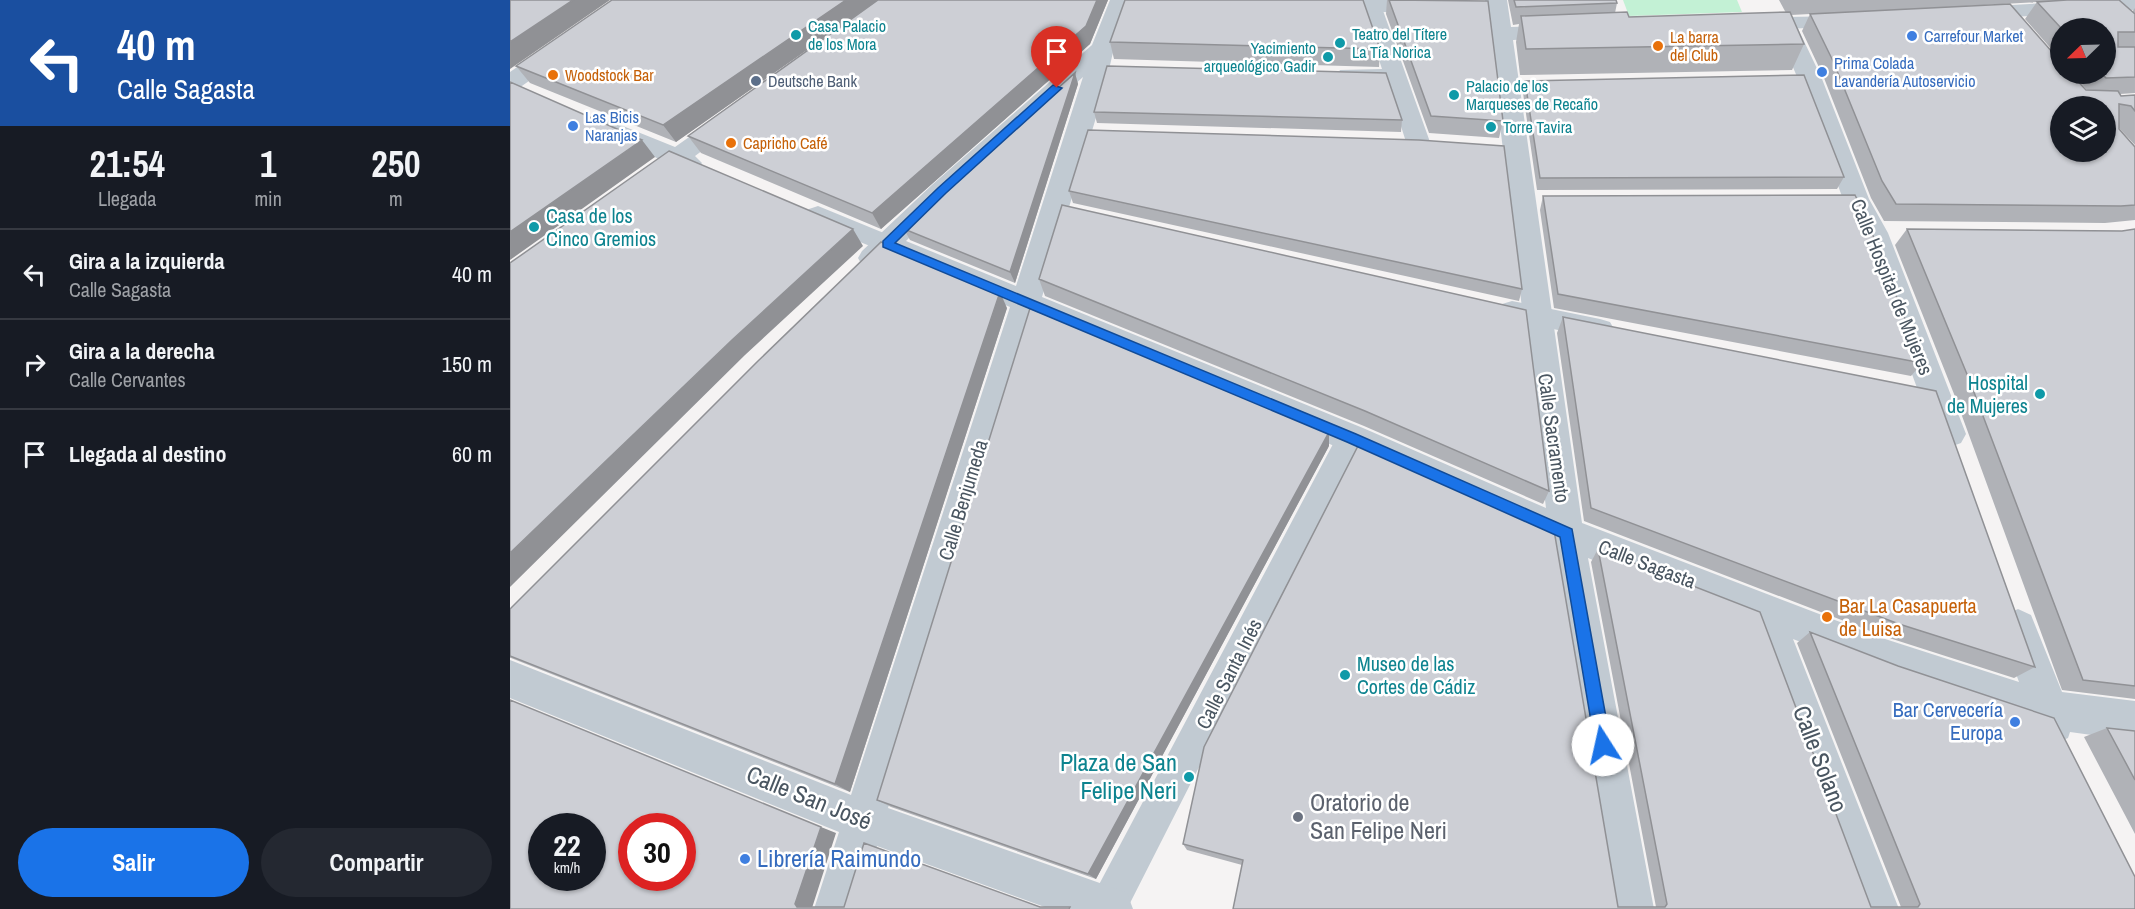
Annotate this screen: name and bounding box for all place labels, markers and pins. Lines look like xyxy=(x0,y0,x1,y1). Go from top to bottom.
place label: Casa Palacio de los Mora xyxy=(808,15,886,55)
place label: Teatro del Títere La Tía Norica xyxy=(1352,23,1447,63)
place label: Carrefour Market xyxy=(1924,25,2024,47)
pin xyxy=(1031,26,1082,88)
place label: La barra del Club xyxy=(1670,26,1720,66)
marker: Casa Palacio de los Mora xyxy=(789,28,803,42)
marker: Carrefour Market xyxy=(1905,29,1919,43)
marker: Teatro del Títere La Tía Norica xyxy=(1333,36,1347,50)
place label: Yacimiento arqueológico Gadir xyxy=(1204,37,1317,77)
marker: La barra del Club xyxy=(1651,39,1665,53)
marker: Yacimiento arqueológico Gadir xyxy=(1321,50,1335,64)
place label: Prima Colada Lavandería Autoservicio xyxy=(1834,52,1976,92)
place label: Woodstock Bar xyxy=(565,64,654,86)
marker: Prima Colada Lavandería Autoservicio xyxy=(1815,65,1829,79)
marker: Woodstock Bar xyxy=(546,68,560,82)
place label: Deutsche Bank xyxy=(768,70,857,92)
marker: Deutsche Bank xyxy=(749,74,763,88)
place label: Palacio de los Marqueses de Recaño xyxy=(1466,75,1598,115)
marker: Palacio de los Marqueses de Recaño xyxy=(1447,88,1461,102)
place label: Las Bicis Naranjas xyxy=(585,106,639,146)
place label: Torre Tavira xyxy=(1503,116,1573,138)
marker: Las Bicis Naranjas xyxy=(566,119,580,133)
marker: Torre Tavira xyxy=(1484,120,1498,134)
place label: Capricho Café xyxy=(743,132,828,154)
marker: Capricho Café xyxy=(724,136,738,150)
place label: Casa de los Cinco Gremios xyxy=(546,202,656,252)
marker: Casa de los Cinco Gremios xyxy=(527,220,541,234)
place label: Hospital de Mujeres xyxy=(1947,369,2028,419)
marker: Hospital de Mujeres xyxy=(2033,387,2047,401)
place label: Bar La Casapuerta de Luisa xyxy=(1839,592,1977,642)
marker: Bar La Casapuerta de Luisa xyxy=(1820,610,1834,624)
place label: Museo de las Cortes de Cádiz xyxy=(1357,650,1476,700)
marker: Museo de las Cortes de Cádiz xyxy=(1338,668,1352,682)
place label: Bar Cervecería Europa xyxy=(1893,696,2003,746)
marker: Bar Cervecería Europa xyxy=(2008,715,2022,729)
place label: Plaza de San Felipe Neri xyxy=(1060,746,1177,806)
marker: Plaza de San Felipe Neri xyxy=(1182,770,1196,784)
place label: Oratorio de San Felipe Neri xyxy=(1310,786,1447,846)
marker: Oratorio de San Felipe Neri xyxy=(1291,810,1305,824)
place label: Librería Raimundo xyxy=(757,842,921,874)
marker: Librería Raimundo xyxy=(738,852,752,866)

